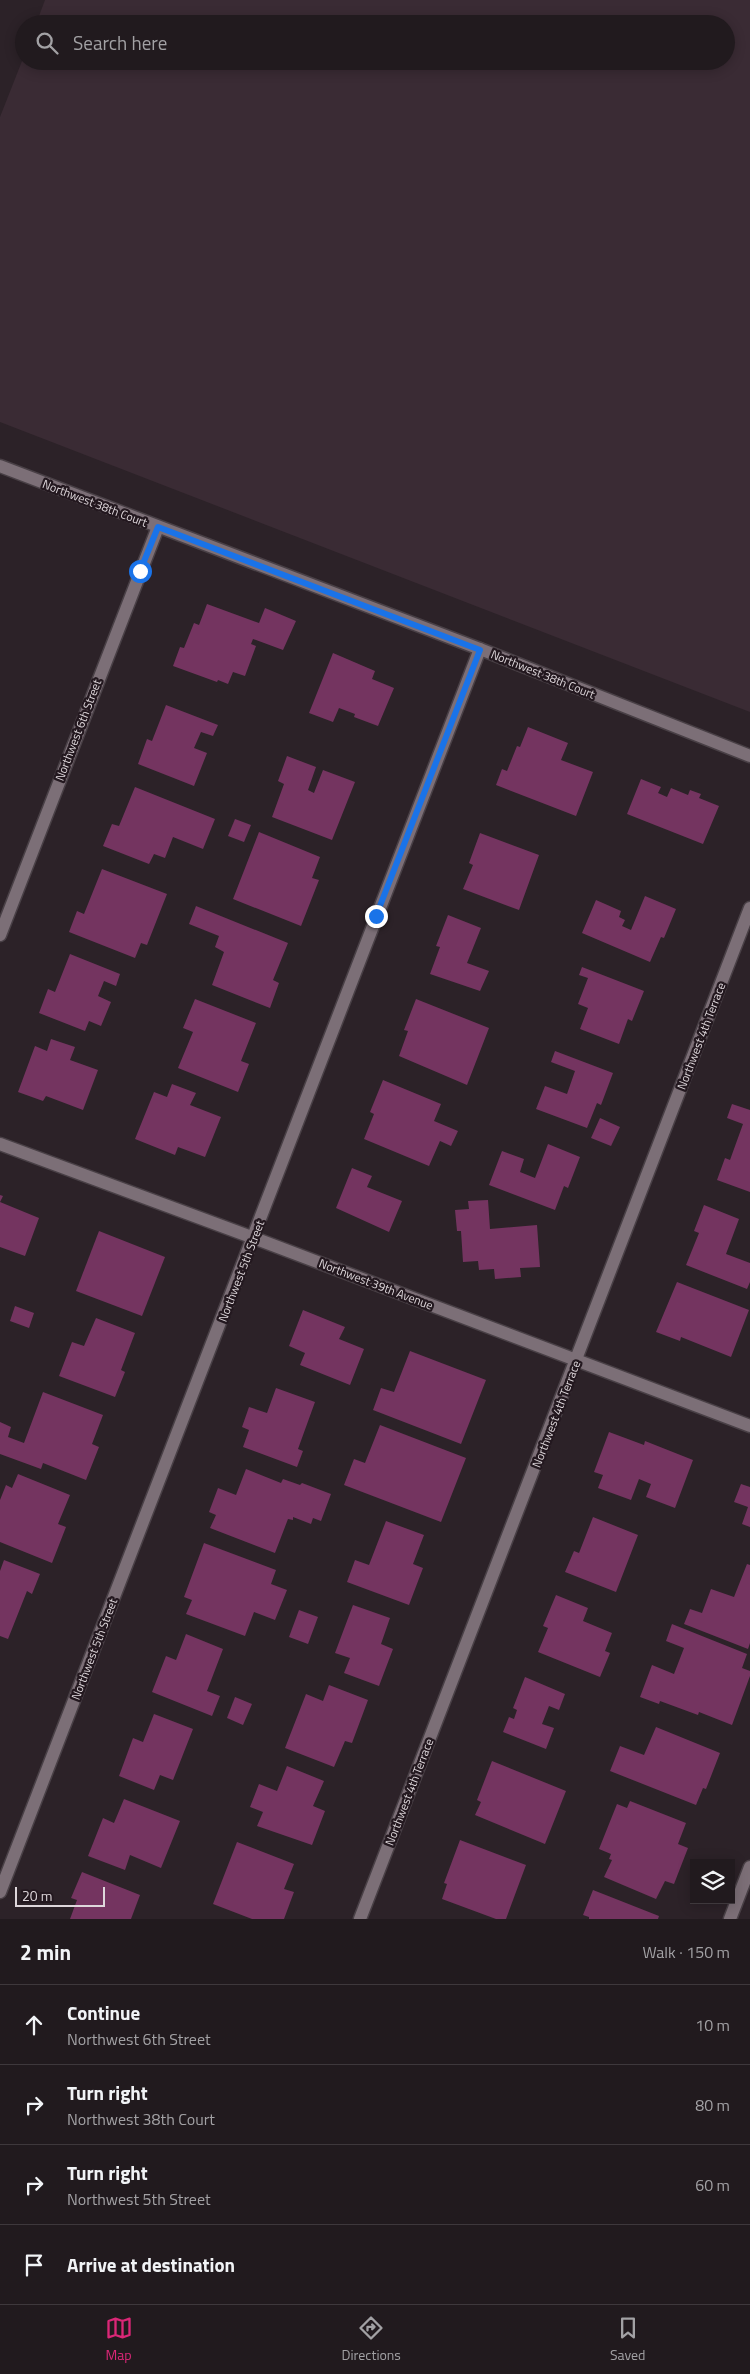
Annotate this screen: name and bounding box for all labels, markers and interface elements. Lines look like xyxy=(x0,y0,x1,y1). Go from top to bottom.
search box xyxy=(15,15,735,70)
text: Search here xyxy=(73,28,167,57)
icon: search xyxy=(33,29,61,57)
street label: Northwest 38th Court xyxy=(40,474,151,532)
route start xyxy=(129,560,152,583)
street label: Northwest 38th Court xyxy=(488,644,599,704)
street label: Northwest 6th Street xyxy=(50,676,106,784)
route end xyxy=(365,905,388,928)
street label: Northwest 4th Terrace xyxy=(672,980,730,1092)
street label: Northwest 5th Street xyxy=(213,1217,269,1325)
street label: Northwest 39th Avenue xyxy=(316,1253,436,1315)
street label: Northwest 4th Terrace xyxy=(527,1358,585,1470)
street label: Northwest 5th Street xyxy=(66,1595,122,1703)
street label: Northwest 4th Terrace xyxy=(380,1736,438,1848)
map controls xyxy=(690,1859,735,1904)
button: layers xyxy=(690,1859,735,1904)
scale bar xyxy=(15,1884,105,1907)
text: 20 m xyxy=(22,1885,52,1906)
text: 2 min xyxy=(20,1936,71,1968)
text: Walk · 150 m xyxy=(642,1940,730,1964)
text: Continue xyxy=(67,1998,140,2027)
icon: ahead xyxy=(20,2011,48,2039)
text: 10 m xyxy=(695,2013,730,2037)
text: Northwest 6th Street xyxy=(67,2027,211,2051)
text: Turn right xyxy=(67,2078,148,2107)
icon: right xyxy=(20,2091,48,2119)
text: 80 m xyxy=(695,2093,730,2117)
text: Northwest 38th Court xyxy=(67,2107,215,2131)
text: Turn right xyxy=(67,2158,148,2187)
icon: right xyxy=(20,2171,48,2199)
text: 60 m xyxy=(695,2173,730,2197)
text: Northwest 5th Street xyxy=(67,2187,211,2211)
text: Arrive at destination xyxy=(67,2250,235,2279)
icon: arrive xyxy=(20,2251,48,2279)
tab: Map xyxy=(105,2314,133,2365)
tab: Directions xyxy=(342,2314,401,2365)
tab: Saved xyxy=(610,2314,646,2365)

